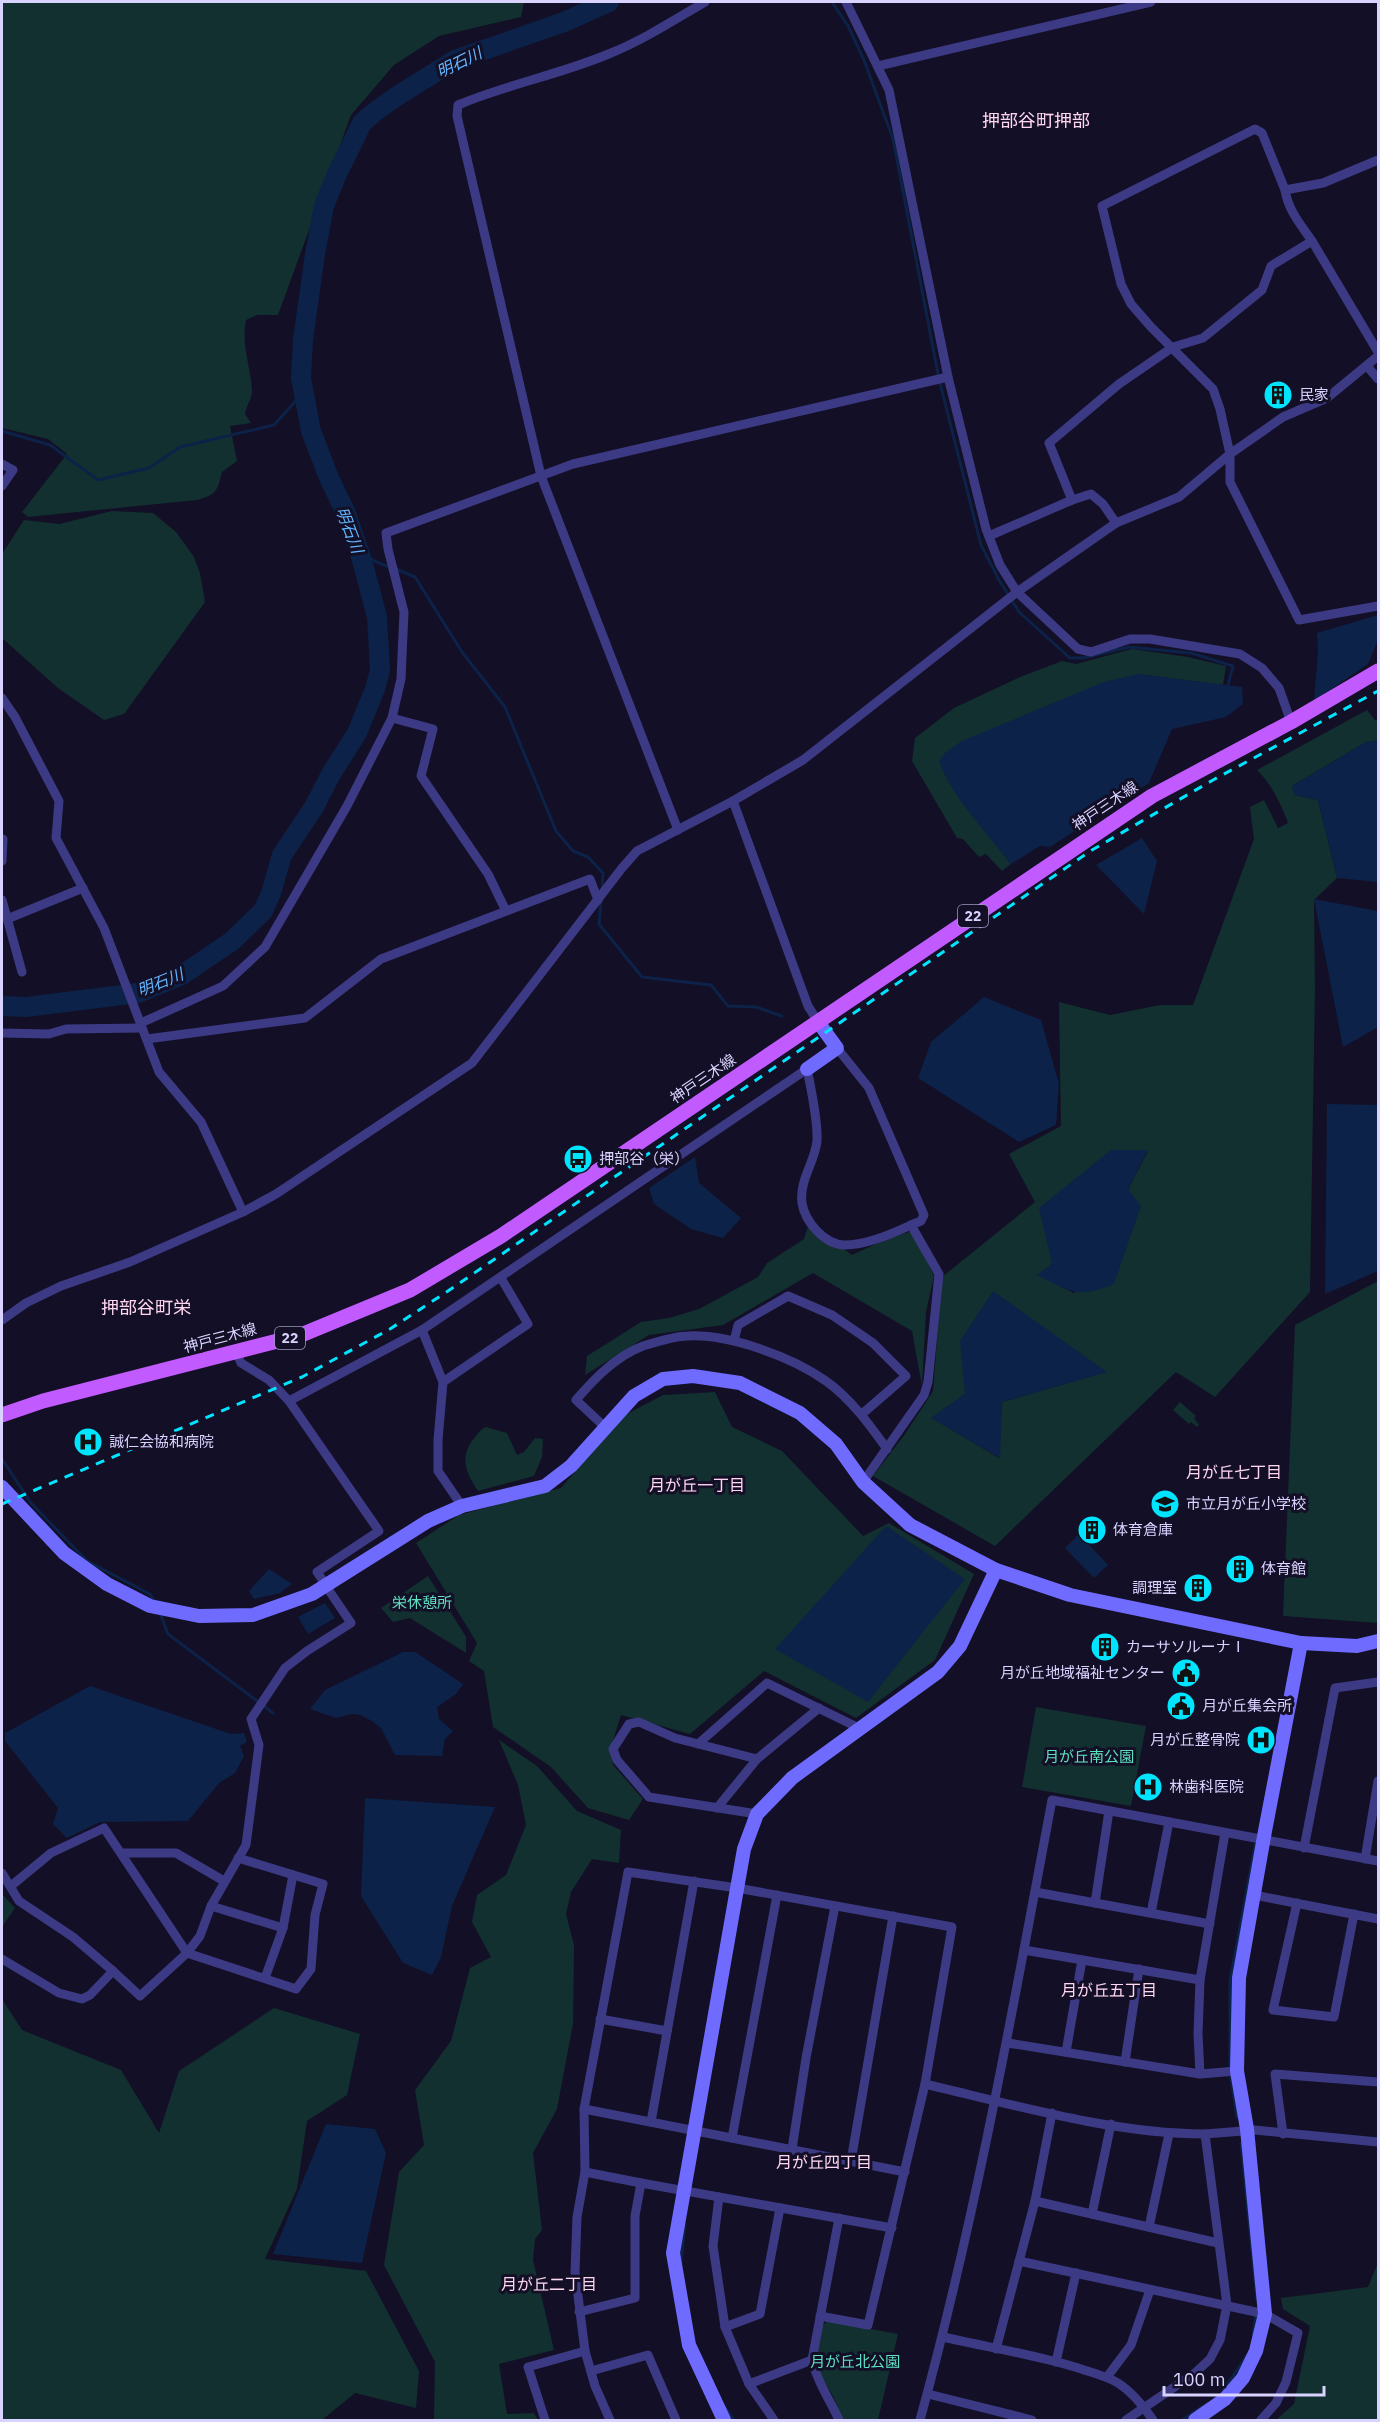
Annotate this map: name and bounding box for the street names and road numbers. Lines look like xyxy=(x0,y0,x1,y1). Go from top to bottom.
street label: 神戸三木線 xyxy=(1068,777,1141,834)
road number: 22 xyxy=(958,905,988,927)
street label: 神戸三木線 xyxy=(666,1050,739,1107)
street label: 神戸三木線 xyxy=(181,1319,259,1356)
road number: 22 xyxy=(275,1327,305,1349)

